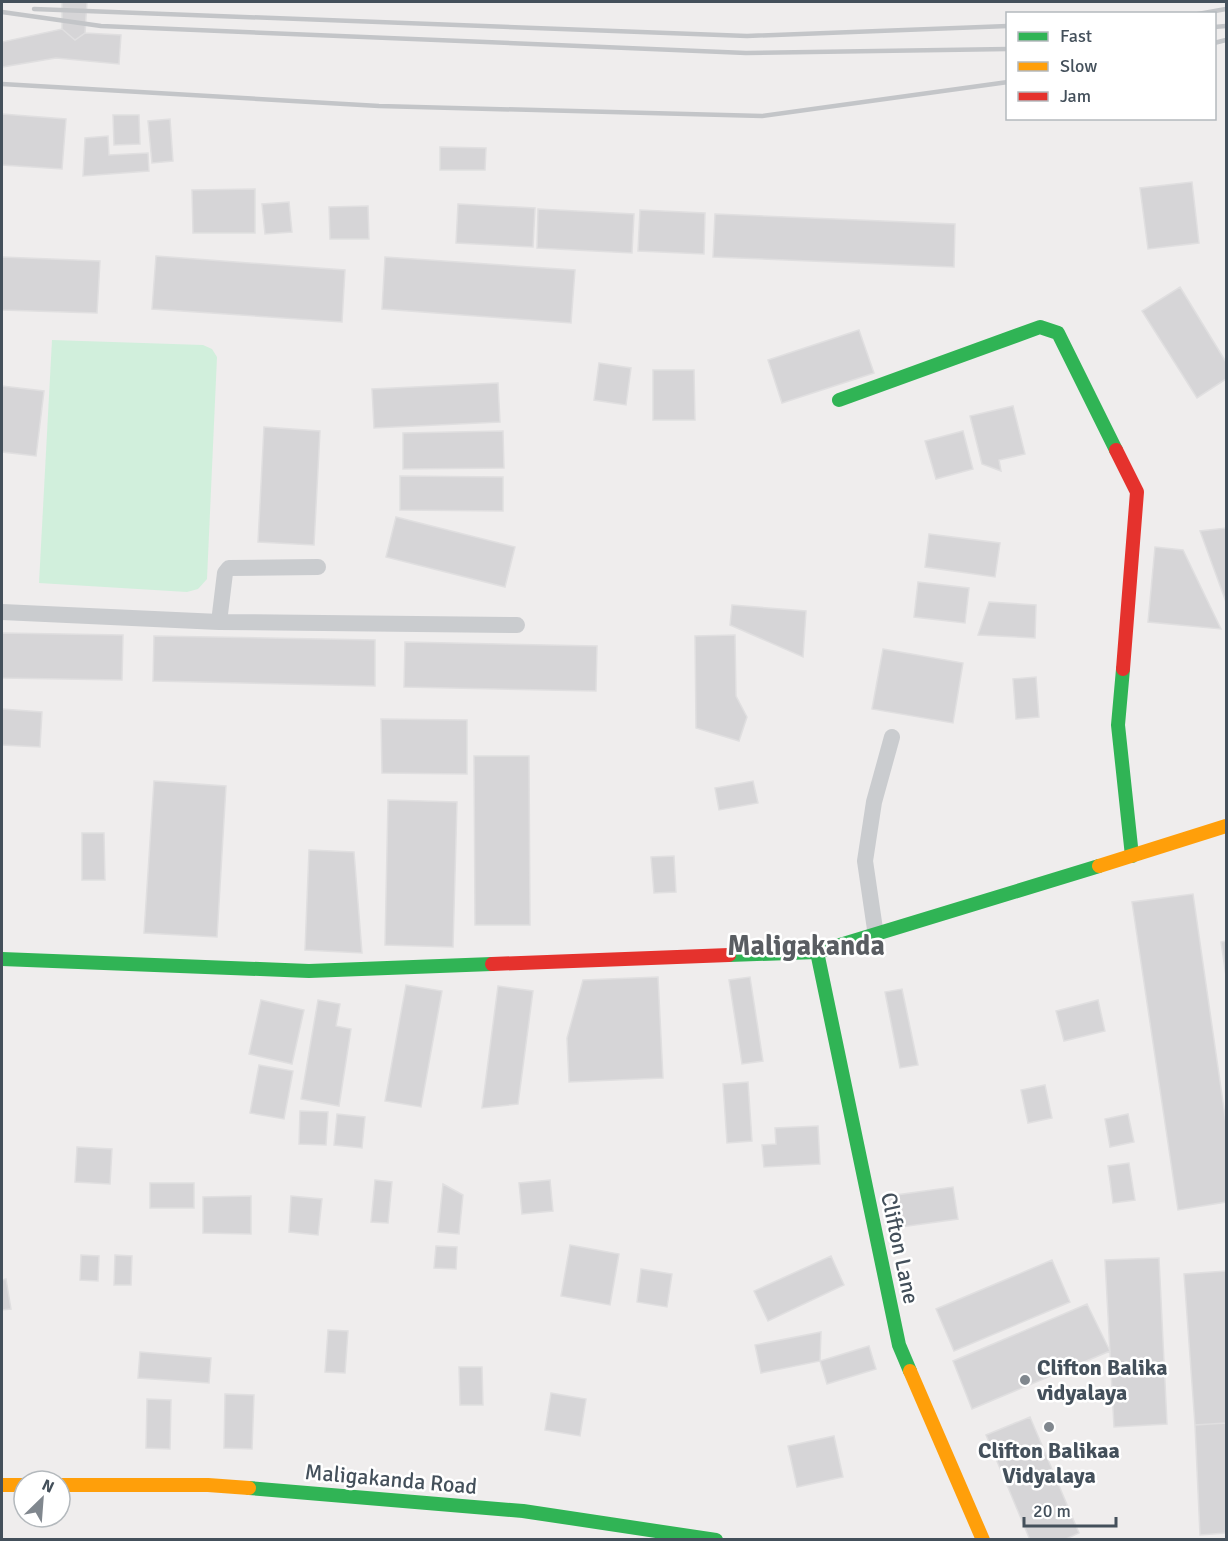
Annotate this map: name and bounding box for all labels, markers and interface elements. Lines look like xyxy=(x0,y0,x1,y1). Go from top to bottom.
legend xyxy=(1006,12,1216,120)
text: Fast xyxy=(1060,25,1092,47)
text: Slow xyxy=(1060,55,1097,77)
text: Jam xyxy=(1060,85,1091,107)
district label: Maligakanda xyxy=(727,929,885,963)
street label: Clifton Lane xyxy=(875,1190,925,1306)
place label: Clifton Balika vidyalaya xyxy=(1036,1354,1168,1406)
marker: Clifton Balika vidyalaya xyxy=(1018,1373,1032,1387)
marker: Clifton Balikaa Vidyalaya xyxy=(1042,1420,1056,1434)
place label: Clifton Balikaa Vidyalaya xyxy=(978,1437,1120,1489)
street label: Maligakanda Road xyxy=(304,1458,478,1500)
north arrow xyxy=(12,1469,72,1529)
text: N xyxy=(39,1475,57,1498)
scale bar xyxy=(1024,1490,1116,1528)
text: 20 m xyxy=(1033,1500,1071,1522)

